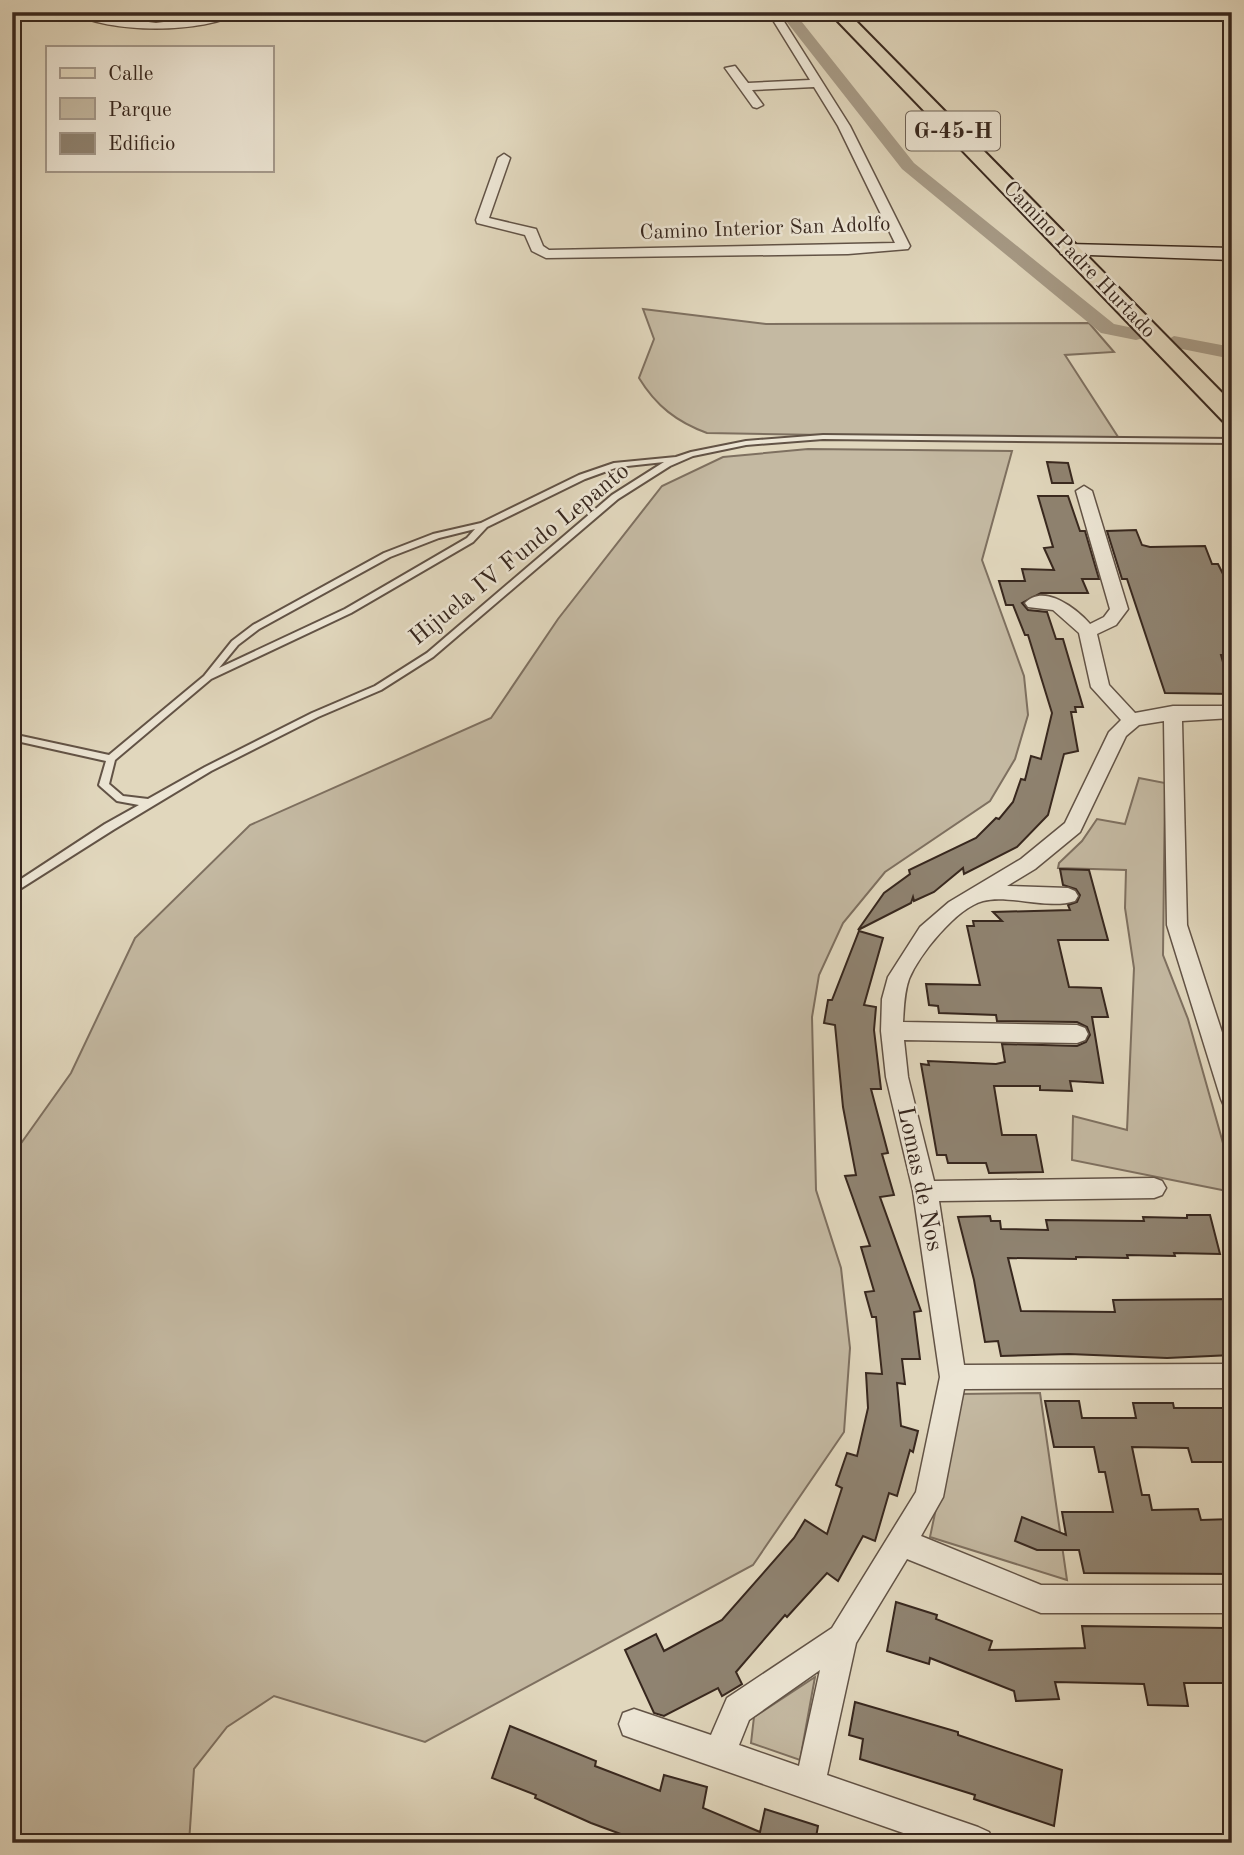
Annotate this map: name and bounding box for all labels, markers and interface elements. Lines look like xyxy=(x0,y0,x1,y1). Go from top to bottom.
legend xyxy=(46,46,273,172)
text: Calle xyxy=(108,64,153,85)
text: Parque xyxy=(108,100,172,121)
road number: G-45-H xyxy=(906,112,1000,150)
text: Edificio xyxy=(108,134,176,155)
street label: Camino Padre Hurtado xyxy=(999,178,1159,342)
street label: Camino Interior San Adolfo xyxy=(639,214,891,244)
street label: Hijuela IV Fundo Lepanto xyxy=(406,459,634,651)
street label: Lomas de Nos xyxy=(892,1105,946,1253)

